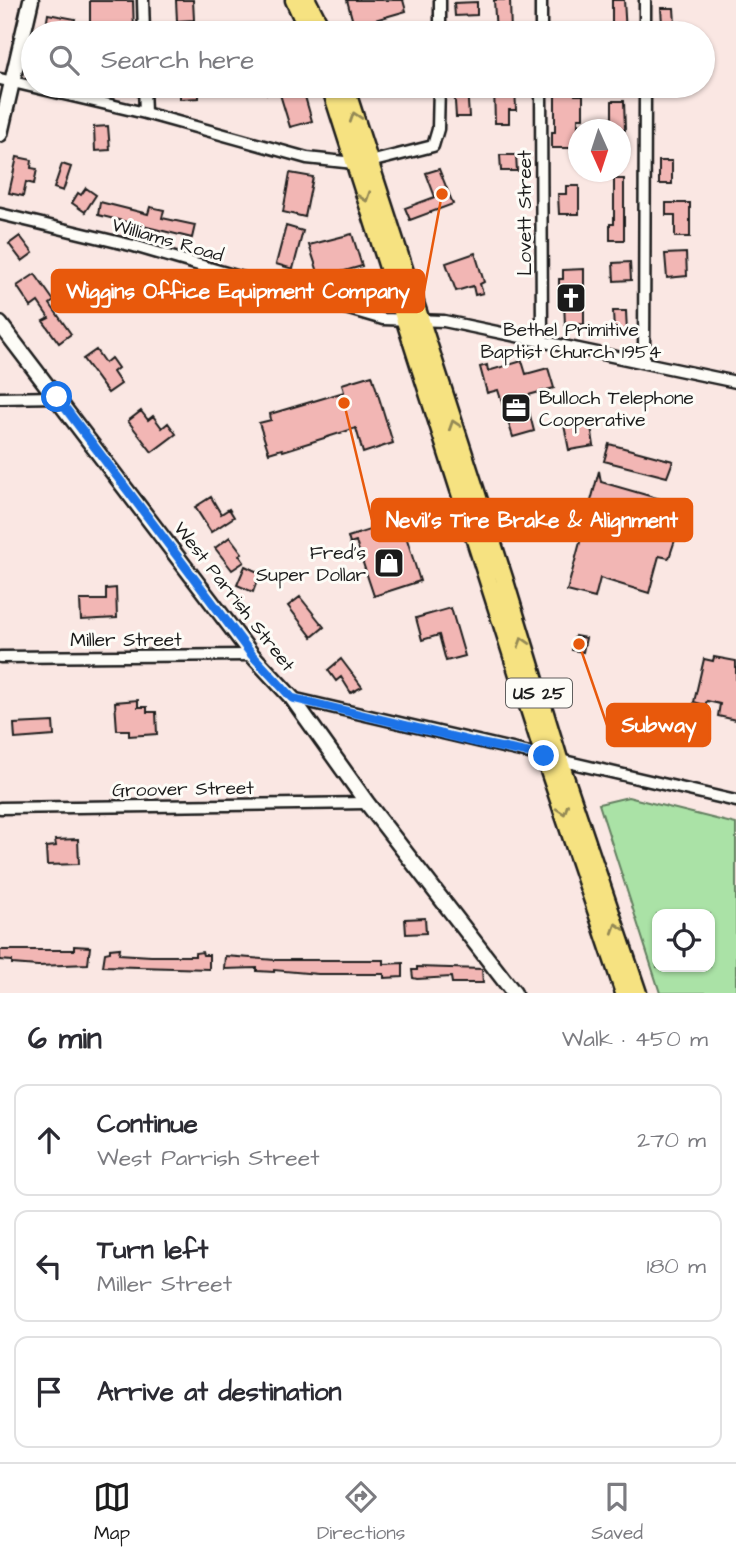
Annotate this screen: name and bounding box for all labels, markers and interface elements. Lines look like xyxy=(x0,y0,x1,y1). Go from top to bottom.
search box xyxy=(21,21,715,98)
icon: search xyxy=(45,41,83,79)
text: Search here xyxy=(101,42,254,78)
one-way arrow xyxy=(349,111,364,123)
north arrow xyxy=(568,119,631,182)
street label: Lovett Street xyxy=(512,150,539,276)
one-way arrow xyxy=(357,191,372,203)
street label: Williams Road xyxy=(109,212,227,269)
callout: Wiggins Office Equipment Company xyxy=(52,270,424,312)
text: Wiggins Office Equipment Company xyxy=(65,277,410,309)
church icon: Bethel Primitive Baptist Church 1954 xyxy=(554,281,588,315)
place label: Bethel Primitive Baptist Church 1954 xyxy=(481,317,661,366)
route start xyxy=(41,381,72,412)
place label: Bulloch Telephone Cooperative xyxy=(539,385,694,434)
office icon: Bulloch Telephone Cooperative xyxy=(499,391,533,425)
one-way arrow xyxy=(448,420,462,432)
callout: Nevil's Tire Brake & Alignment xyxy=(372,499,692,541)
text: Nevil's Tire Brake & Alignment xyxy=(386,506,679,537)
street label: West Parrish Street xyxy=(167,516,301,678)
place label: Fred's Super Dollar xyxy=(256,540,367,589)
shop icon: Fred's Super Dollar xyxy=(372,546,406,580)
street label: Miller Street xyxy=(70,627,182,654)
one-way arrow xyxy=(517,636,532,648)
road number: US 25 xyxy=(506,678,572,708)
callout: Subway xyxy=(607,704,710,746)
text: Subway xyxy=(620,711,697,743)
route end xyxy=(528,740,559,771)
street label: Groover Street xyxy=(112,775,254,804)
one-way arrow xyxy=(554,804,569,816)
map controls xyxy=(652,909,715,972)
button: locate xyxy=(652,909,715,972)
one-way arrow xyxy=(611,922,625,935)
text: 6 min xyxy=(28,1018,102,1060)
text: Walk · 450 m xyxy=(562,1023,708,1055)
text: Continue xyxy=(97,1106,198,1142)
icon: ahead xyxy=(30,1121,68,1159)
text: 270 m xyxy=(637,1124,706,1156)
text: West Parrish Street xyxy=(97,1142,319,1174)
text: Turn left xyxy=(97,1232,208,1268)
icon: left xyxy=(30,1247,68,1285)
text: 180 m xyxy=(647,1250,706,1282)
text: Miller Street xyxy=(97,1268,232,1300)
icon: arrive xyxy=(30,1373,68,1411)
text: Arrive at destination xyxy=(97,1374,342,1410)
tab: Map xyxy=(93,1478,131,1547)
tab: Directions xyxy=(317,1478,405,1547)
tab: Saved xyxy=(591,1478,643,1547)

